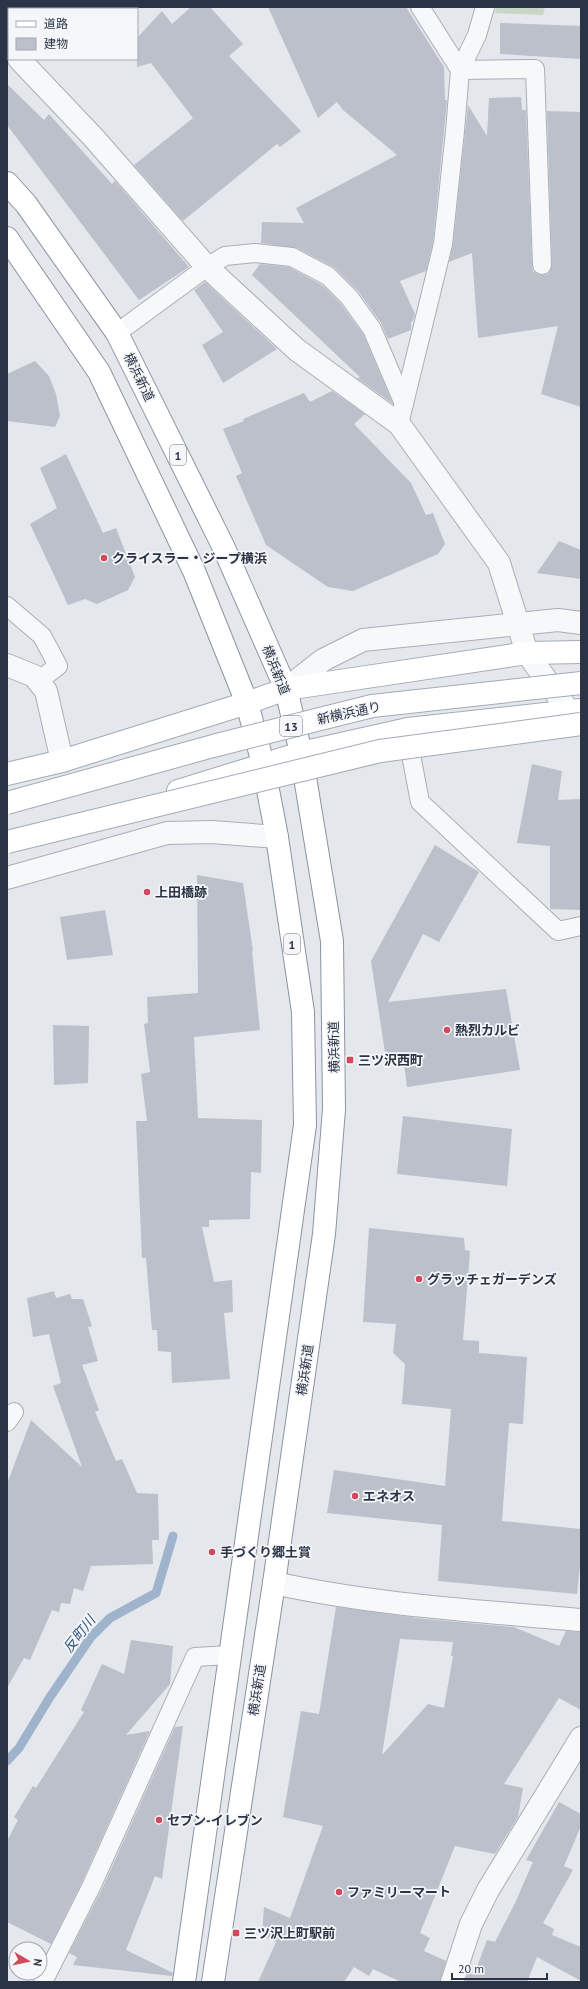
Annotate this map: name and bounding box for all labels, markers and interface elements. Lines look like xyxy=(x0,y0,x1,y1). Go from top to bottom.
legend xyxy=(8,8,138,60)
text: 道路 xyxy=(44,16,68,31)
text: 建物 xyxy=(44,36,68,51)
street label: 横浜新道 xyxy=(120,350,158,404)
road number: 1 xyxy=(170,445,186,465)
place label: クライスラー・ジープ横浜 xyxy=(112,550,267,567)
marker: クライスラー・ジープ横浜 xyxy=(99,553,109,563)
street label: 横浜新道 xyxy=(258,643,294,697)
street label: 新横浜通り xyxy=(315,698,383,728)
road number: 13 xyxy=(280,716,302,736)
place label: 上田橋跡 xyxy=(155,884,207,901)
marker: 上田橋跡 xyxy=(142,887,152,897)
road number: 1 xyxy=(284,934,300,954)
street label: 横浜新道 xyxy=(325,1021,343,1073)
place label: 熱烈カルビ xyxy=(455,1022,520,1039)
marker: 熱烈カルビ xyxy=(442,1025,452,1035)
place label: 三ツ沢西町 xyxy=(358,1052,423,1069)
marker: 三ツ沢西町 xyxy=(345,1055,355,1065)
place label: グラッチェガーデンズ xyxy=(427,1271,557,1288)
marker: グラッチェガーデンズ xyxy=(414,1274,424,1284)
street label: 横浜新道 xyxy=(293,1343,317,1397)
place label: エネオス xyxy=(363,1488,415,1505)
marker: エネオス xyxy=(350,1491,360,1501)
place label: 手づくり郷土賞 xyxy=(220,1544,311,1561)
marker: 手づくり郷土賞 xyxy=(207,1547,217,1557)
water label: 反町川 xyxy=(59,1610,100,1656)
street label: 横浜新道 xyxy=(245,1663,269,1717)
place label: セブン-イレブン xyxy=(167,1812,263,1829)
marker: セブン-イレブン xyxy=(154,1815,164,1825)
place label: ファミリーマート xyxy=(347,1884,451,1901)
marker: ファミリーマート xyxy=(334,1887,344,1897)
place label: 三ツ沢上町駅前 xyxy=(244,1925,335,1942)
marker: 三ツ沢上町駅前 xyxy=(231,1928,241,1938)
north arrow xyxy=(8,1941,48,1981)
scale bar xyxy=(452,1955,547,1981)
text: N xyxy=(30,1958,45,1967)
text: 20 m xyxy=(458,1961,484,1976)

